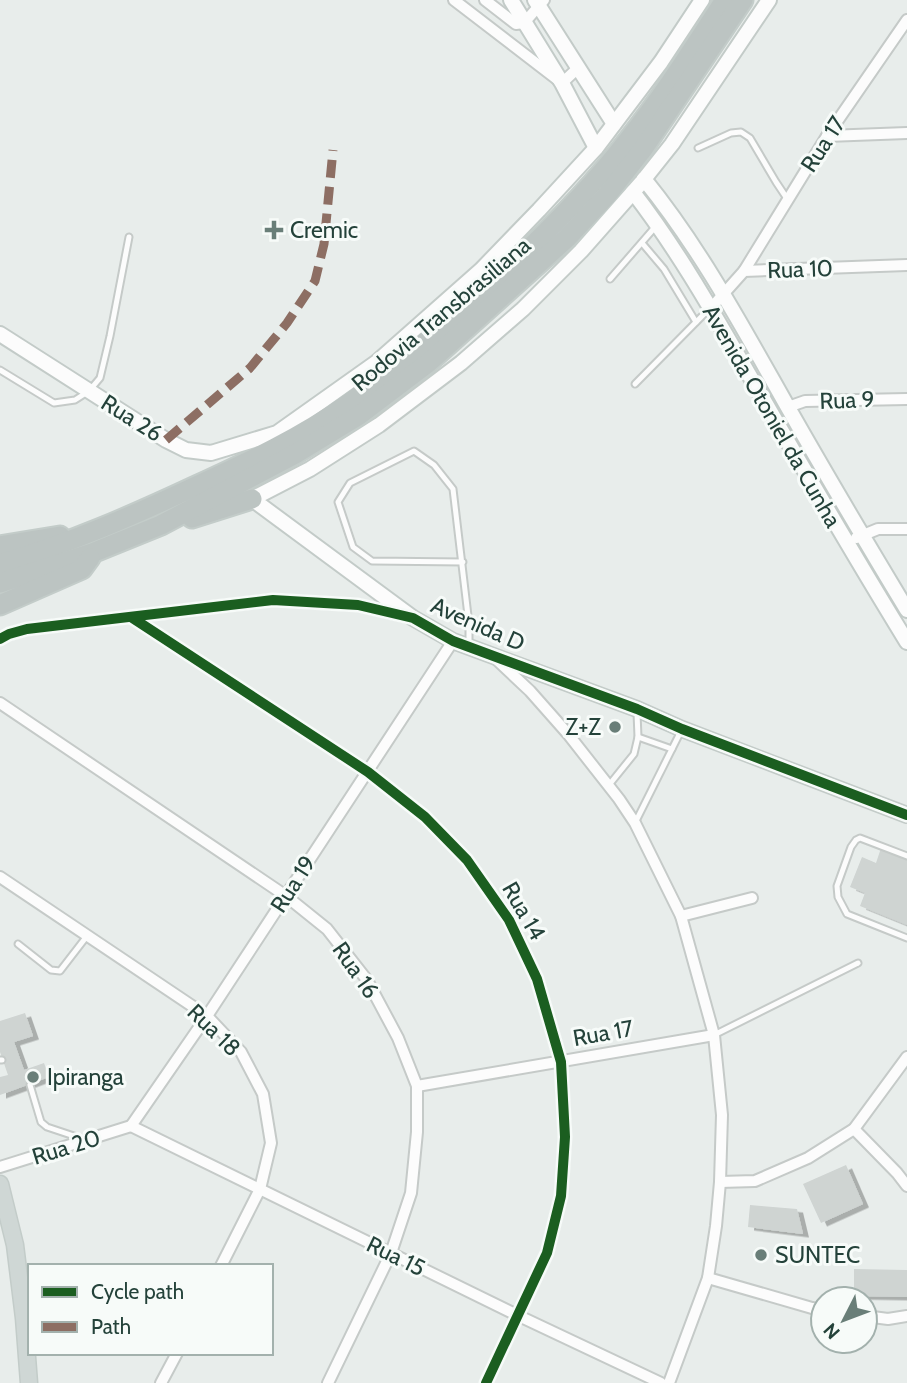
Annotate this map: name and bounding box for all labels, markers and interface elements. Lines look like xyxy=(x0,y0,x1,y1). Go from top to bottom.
street label: Rua 17 xyxy=(795,110,852,177)
place label: Cremic xyxy=(290,216,358,244)
marker: Cremic xyxy=(264,220,284,240)
street label: Rodovia Transbrasiliana xyxy=(346,231,536,397)
street label: Rua 10 xyxy=(767,254,833,284)
street label: Avenida Otoniel da Cunha xyxy=(697,300,847,532)
street label: Rua 9 xyxy=(819,385,875,415)
street label: Rua 26 xyxy=(96,388,168,448)
street label: Avenida D xyxy=(427,591,529,657)
place label: Z+Z xyxy=(566,713,601,741)
marker: Z+Z xyxy=(607,719,623,735)
street label: Rua 19 xyxy=(264,850,322,918)
street label: Rua 14 xyxy=(496,877,552,945)
street label: Rua 16 xyxy=(327,936,385,1004)
street label: Rua 18 xyxy=(182,998,246,1062)
street label: Rua 17 xyxy=(571,1014,636,1052)
place label: Ipiranga xyxy=(47,1063,124,1091)
marker: Ipiranga xyxy=(25,1069,41,1085)
street label: Rua 20 xyxy=(28,1123,104,1171)
street label: Rua 15 xyxy=(362,1230,430,1282)
place label: SUNTEC xyxy=(775,1241,860,1269)
marker: SUNTEC xyxy=(753,1247,769,1263)
legend xyxy=(28,1264,273,1355)
text: Cycle path xyxy=(91,1279,184,1304)
north arrow xyxy=(809,1285,879,1355)
text: Path xyxy=(91,1314,131,1339)
text: N xyxy=(819,1318,845,1344)

